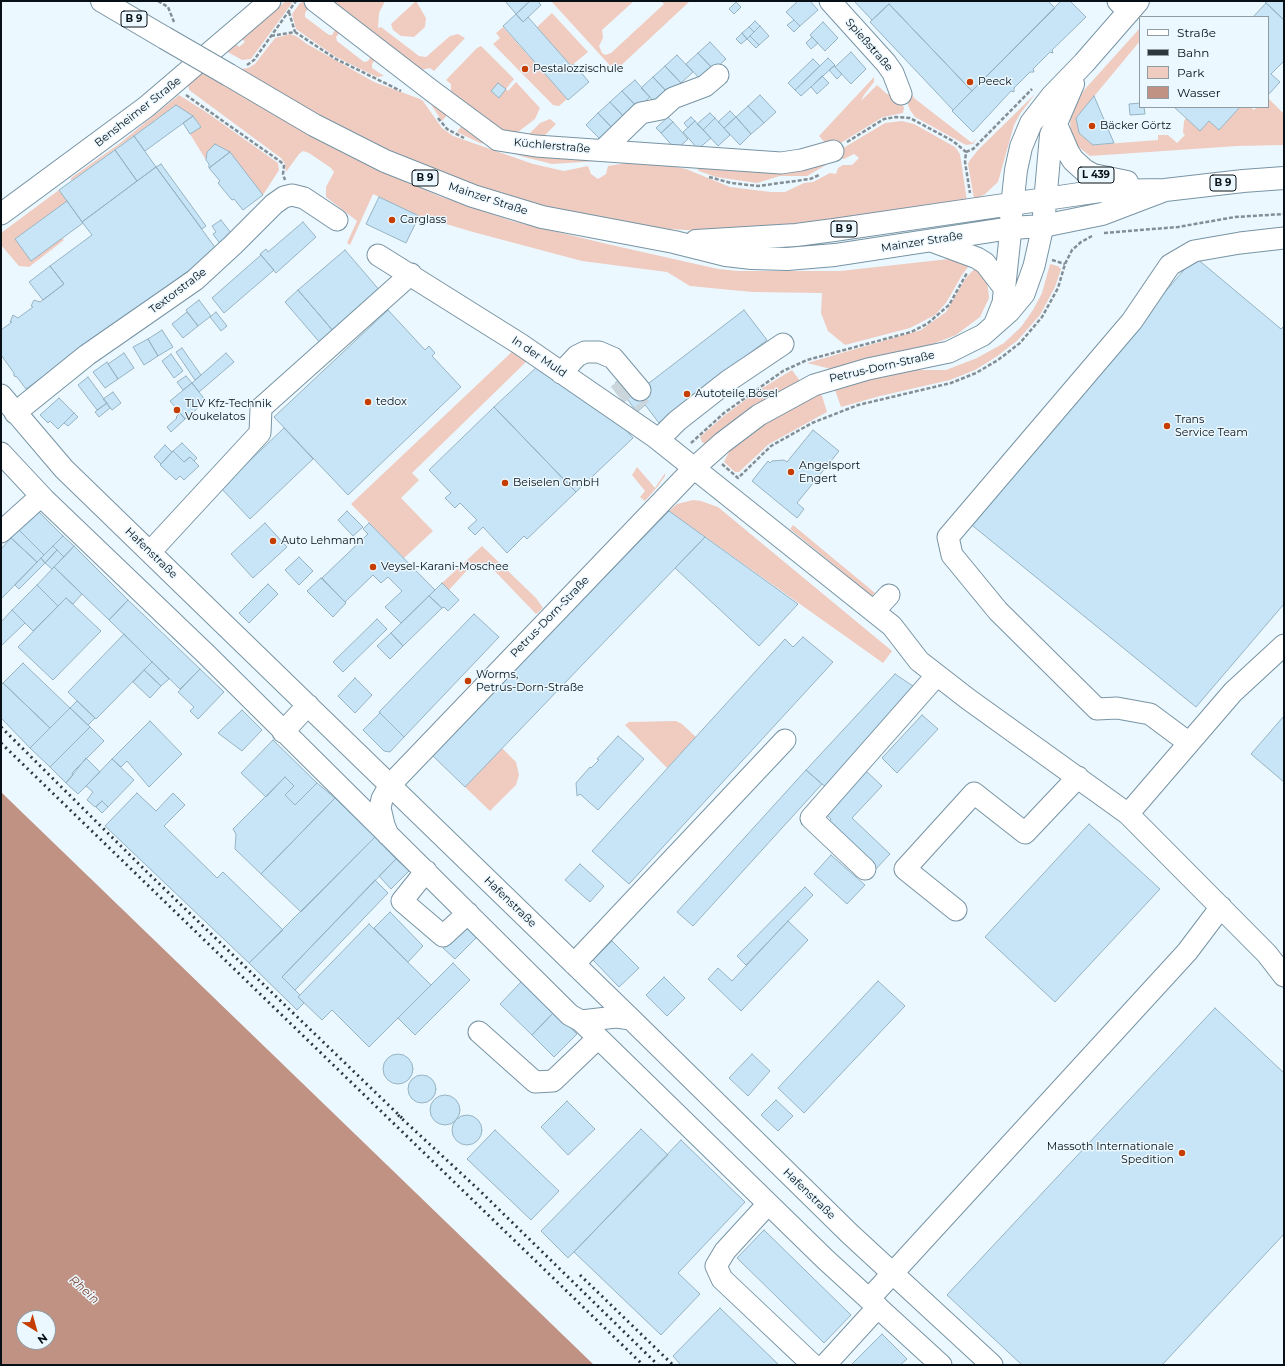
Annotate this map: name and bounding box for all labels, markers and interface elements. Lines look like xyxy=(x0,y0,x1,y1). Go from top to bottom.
road number: B 9 xyxy=(121,11,147,27)
street label: Spießstraße xyxy=(843,16,895,74)
legend xyxy=(1139,16,1269,108)
text: Straße xyxy=(1177,25,1216,40)
text: Bahn xyxy=(1177,45,1209,60)
place label: Pestalozzischule xyxy=(533,62,623,76)
marker: Pestalozzischule xyxy=(520,64,530,74)
text: Park xyxy=(1177,65,1204,80)
street label: Bensheimer Straße xyxy=(92,74,184,150)
place label: Peeck xyxy=(978,75,1012,89)
marker: Peeck xyxy=(965,77,975,87)
text: Wasser xyxy=(1177,85,1221,100)
place label: Bäcker Görtz xyxy=(1100,119,1171,133)
marker: Bäcker Görtz xyxy=(1087,121,1097,131)
street label: Küchlerstraße xyxy=(513,136,591,156)
road number: L 439 xyxy=(1078,167,1114,183)
road number: B 9 xyxy=(412,170,438,186)
road number: B 9 xyxy=(1210,175,1236,191)
street label: Mainzer Straße xyxy=(447,180,529,218)
place label: Carglass xyxy=(400,213,446,227)
marker: Carglass xyxy=(387,215,397,225)
road number: B 9 xyxy=(831,221,857,237)
street label: Mainzer Straße xyxy=(880,229,964,255)
street label: Textorstraße xyxy=(147,265,209,317)
street label: In der Muld xyxy=(509,334,569,380)
street label: Petrus-Dorn-Straße xyxy=(828,348,936,386)
place label: Autoteile Bösel xyxy=(695,387,778,401)
marker: Autoteile Bösel xyxy=(682,389,692,399)
place label: tedox xyxy=(376,395,407,409)
place label: TLV Kfz-Technik Voukelatos xyxy=(185,397,272,423)
marker: tedox xyxy=(363,397,373,407)
marker: TLV Kfz-Technik Voukelatos xyxy=(172,405,182,415)
place label: Trans Service Team xyxy=(1175,413,1248,439)
marker: Trans Service Team xyxy=(1162,421,1172,431)
place label: Angelsport Engert xyxy=(799,459,860,485)
marker: Angelsport Engert xyxy=(786,467,796,477)
place label: Beiselen GmbH xyxy=(513,476,599,490)
marker: Beiselen GmbH xyxy=(500,478,510,488)
street label: Hafenstraße xyxy=(122,525,180,581)
place label: Auto Lehmann xyxy=(281,534,364,548)
marker: Auto Lehmann xyxy=(268,536,278,546)
place label: Veysel-Karani-Moschee xyxy=(381,560,509,574)
marker: Veysel-Karani-Moschee xyxy=(368,562,378,572)
street label: Petrus-Dorn-Straße xyxy=(508,574,592,660)
place label: Worms, Petrus-Dorn-Straße xyxy=(476,668,584,694)
marker: Worms, Petrus-Dorn-Straße xyxy=(463,676,473,686)
street label: Hafenstraße xyxy=(481,874,539,930)
place label: Massoth Internationale Spedition xyxy=(1047,1140,1174,1166)
marker: Massoth Internationale Spedition xyxy=(1177,1148,1187,1158)
street label: Hafenstraße xyxy=(780,1166,838,1222)
water label: Rhein xyxy=(66,1273,102,1307)
north arrow xyxy=(16,1310,56,1350)
text: N xyxy=(35,1331,50,1347)

